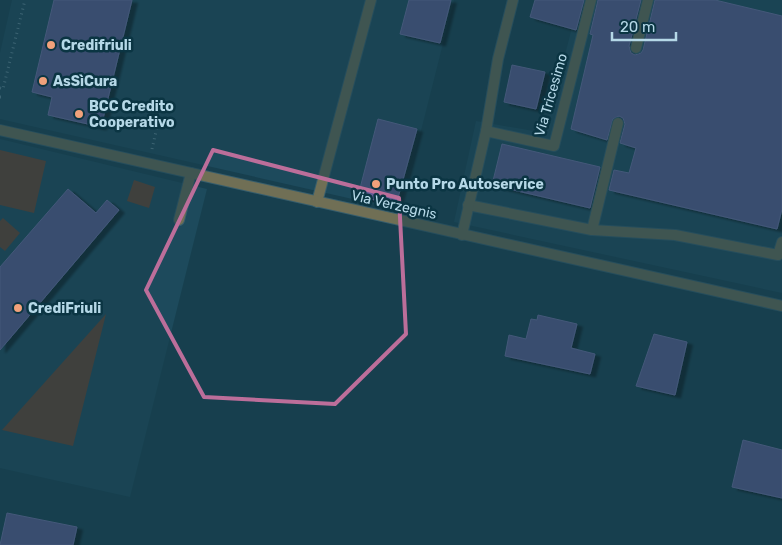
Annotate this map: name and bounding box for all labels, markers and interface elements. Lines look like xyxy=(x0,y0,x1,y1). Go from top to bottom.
scale bar xyxy=(612,10,676,42)
text: 20 m xyxy=(620,18,655,36)
place label: Credifriuli xyxy=(61,37,132,54)
marker: Credifriuli xyxy=(45,39,57,51)
street label: Via Tricesimo xyxy=(531,52,571,138)
place label: AsSìCura xyxy=(53,73,117,90)
marker: AsSìCura xyxy=(37,75,49,87)
place label: BCC Credito Cooperativo xyxy=(89,98,175,131)
marker: BCC Credito Cooperativo xyxy=(73,108,85,120)
place label: Punto Pro Autoservice xyxy=(386,176,544,193)
marker: Punto Pro Autoservice xyxy=(370,178,382,190)
street label: Via Verzegnis xyxy=(350,187,438,223)
place label: CrediFriuli xyxy=(28,300,101,317)
marker: CrediFriuli xyxy=(12,302,24,314)

